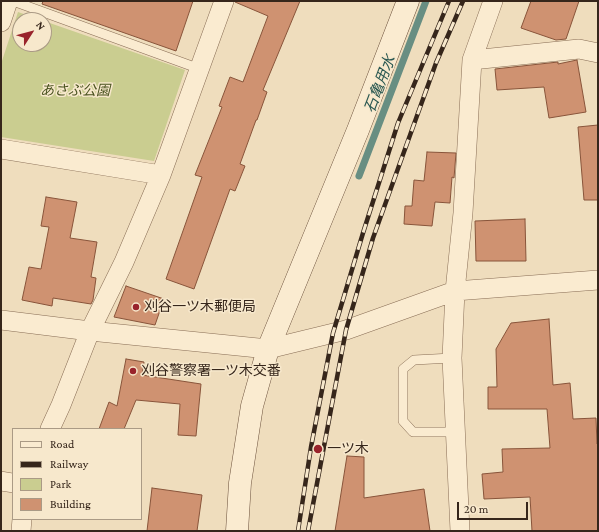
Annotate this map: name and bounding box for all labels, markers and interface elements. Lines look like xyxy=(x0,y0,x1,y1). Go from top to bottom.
north arrow xyxy=(12,12,52,52)
text: N xyxy=(34,19,48,32)
water label: 石亀用水 xyxy=(361,53,399,115)
park label: あさぶ公園 xyxy=(40,83,110,99)
place label: 刈谷一ツ木郵便局 xyxy=(144,299,256,315)
marker: 刈谷一ツ木郵便局 xyxy=(131,302,141,312)
place label: 刈谷警察署一ツ木交番 xyxy=(141,363,281,379)
marker: 刈谷警察署一ツ木交番 xyxy=(128,366,138,376)
legend xyxy=(12,428,142,520)
text: Road xyxy=(50,437,74,451)
place label: 一ツ木 xyxy=(327,441,369,457)
marker: 一ツ木 xyxy=(312,443,324,455)
text: Railway xyxy=(50,457,88,471)
text: Park xyxy=(50,477,71,491)
scale bar xyxy=(459,494,530,520)
text: Building xyxy=(50,497,91,511)
text: 20 m xyxy=(464,502,488,516)

